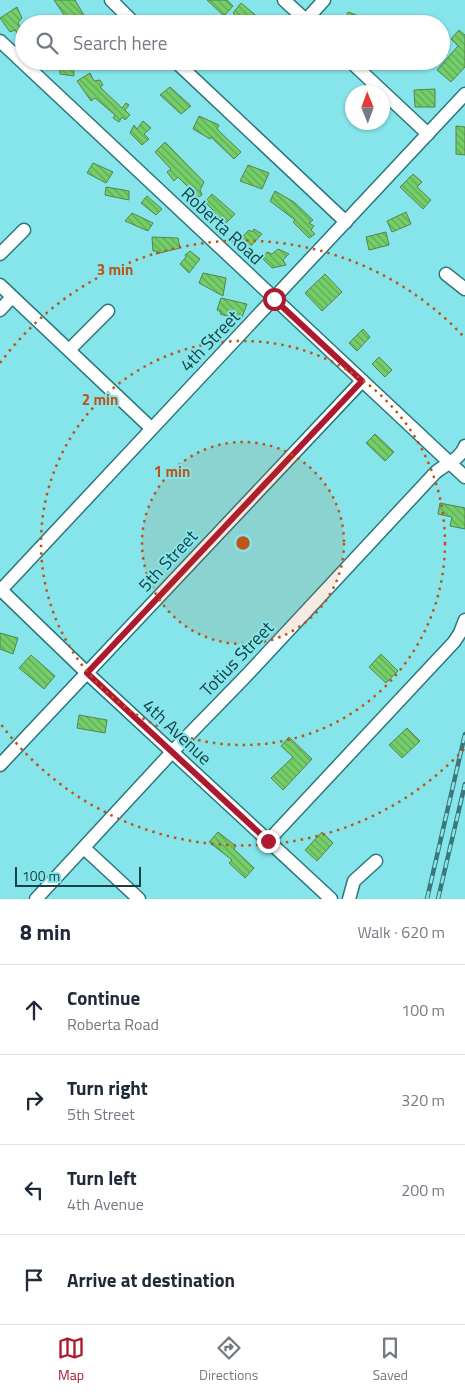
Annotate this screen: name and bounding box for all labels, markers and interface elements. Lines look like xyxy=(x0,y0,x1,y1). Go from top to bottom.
search box xyxy=(15,15,450,70)
text: Search here xyxy=(73,28,167,57)
icon: search xyxy=(33,29,61,57)
north arrow xyxy=(345,85,390,130)
street label: Roberta Road xyxy=(175,180,269,271)
text: 3 min xyxy=(97,258,133,281)
route start xyxy=(263,288,286,311)
street label: 4th Street xyxy=(173,303,246,378)
text: 2 min xyxy=(82,388,118,411)
text: 1 min xyxy=(154,460,190,483)
street label: 5th Street xyxy=(132,523,204,598)
centre of rings xyxy=(234,534,252,552)
street label: Totius Street xyxy=(194,614,280,702)
street label: 4th Avenue xyxy=(137,692,218,771)
route end xyxy=(257,830,280,853)
scale bar xyxy=(15,864,141,887)
text: 100 m xyxy=(22,865,60,886)
text: 8 min xyxy=(20,916,71,948)
text: Walk · 620 m xyxy=(357,920,445,944)
text: Continue xyxy=(67,983,140,1012)
icon: ahead xyxy=(20,996,48,1024)
text: 100 m xyxy=(401,998,445,1022)
text: Roberta Road xyxy=(67,1012,159,1036)
text: Turn right xyxy=(67,1073,148,1102)
icon: right xyxy=(20,1086,48,1114)
text: 320 m xyxy=(401,1088,445,1112)
text: 5th Street xyxy=(67,1102,135,1126)
text: Turn left xyxy=(67,1163,137,1192)
icon: left xyxy=(20,1176,48,1204)
text: 200 m xyxy=(401,1178,445,1202)
text: 4th Avenue xyxy=(67,1192,144,1216)
text: Arrive at destination xyxy=(67,1265,235,1294)
icon: arrive xyxy=(20,1266,48,1294)
tab: Map xyxy=(57,1334,85,1385)
tab: Directions xyxy=(199,1334,258,1385)
tab: Saved xyxy=(372,1334,408,1385)

